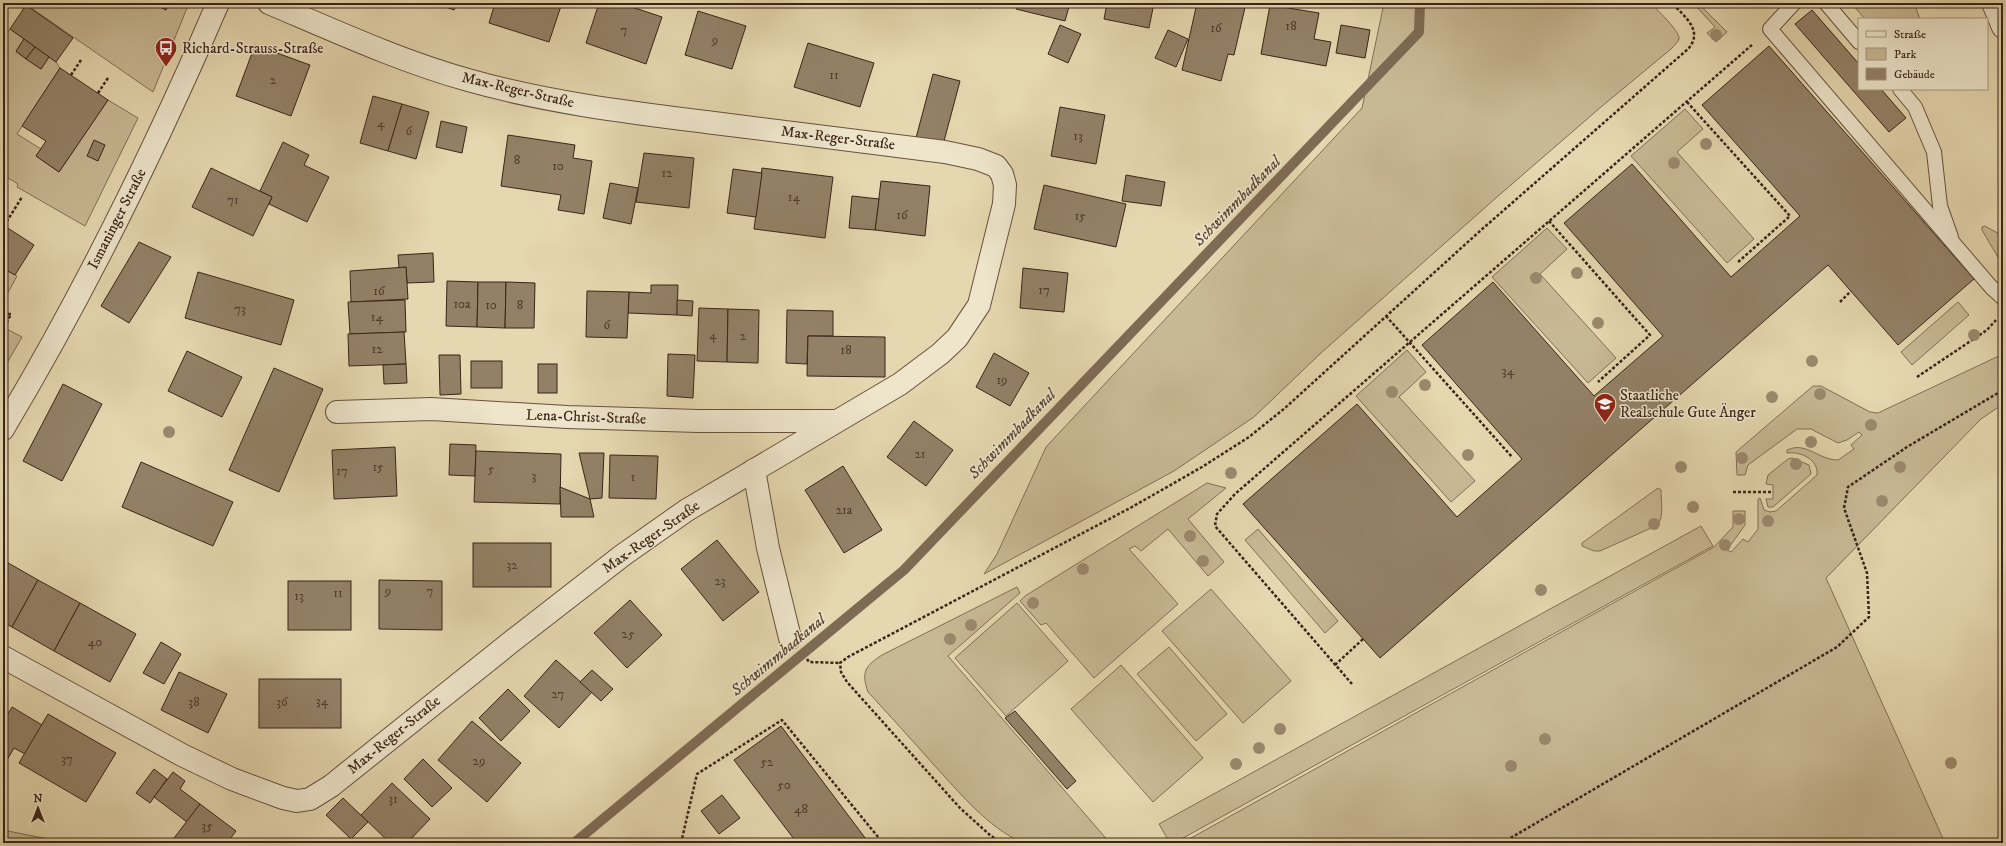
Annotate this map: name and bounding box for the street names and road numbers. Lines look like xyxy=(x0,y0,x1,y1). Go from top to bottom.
street label: Max-Reger-Straße xyxy=(460,68,576,112)
street label: Max-Reger-Straße xyxy=(780,122,896,154)
street label: Ismaninger Straße xyxy=(83,165,151,273)
street label: Lena-Christ-Straße xyxy=(525,405,647,429)
street label: Max-Reger-Straße xyxy=(599,496,703,578)
street label: Max-Reger-Straße xyxy=(343,692,445,778)

